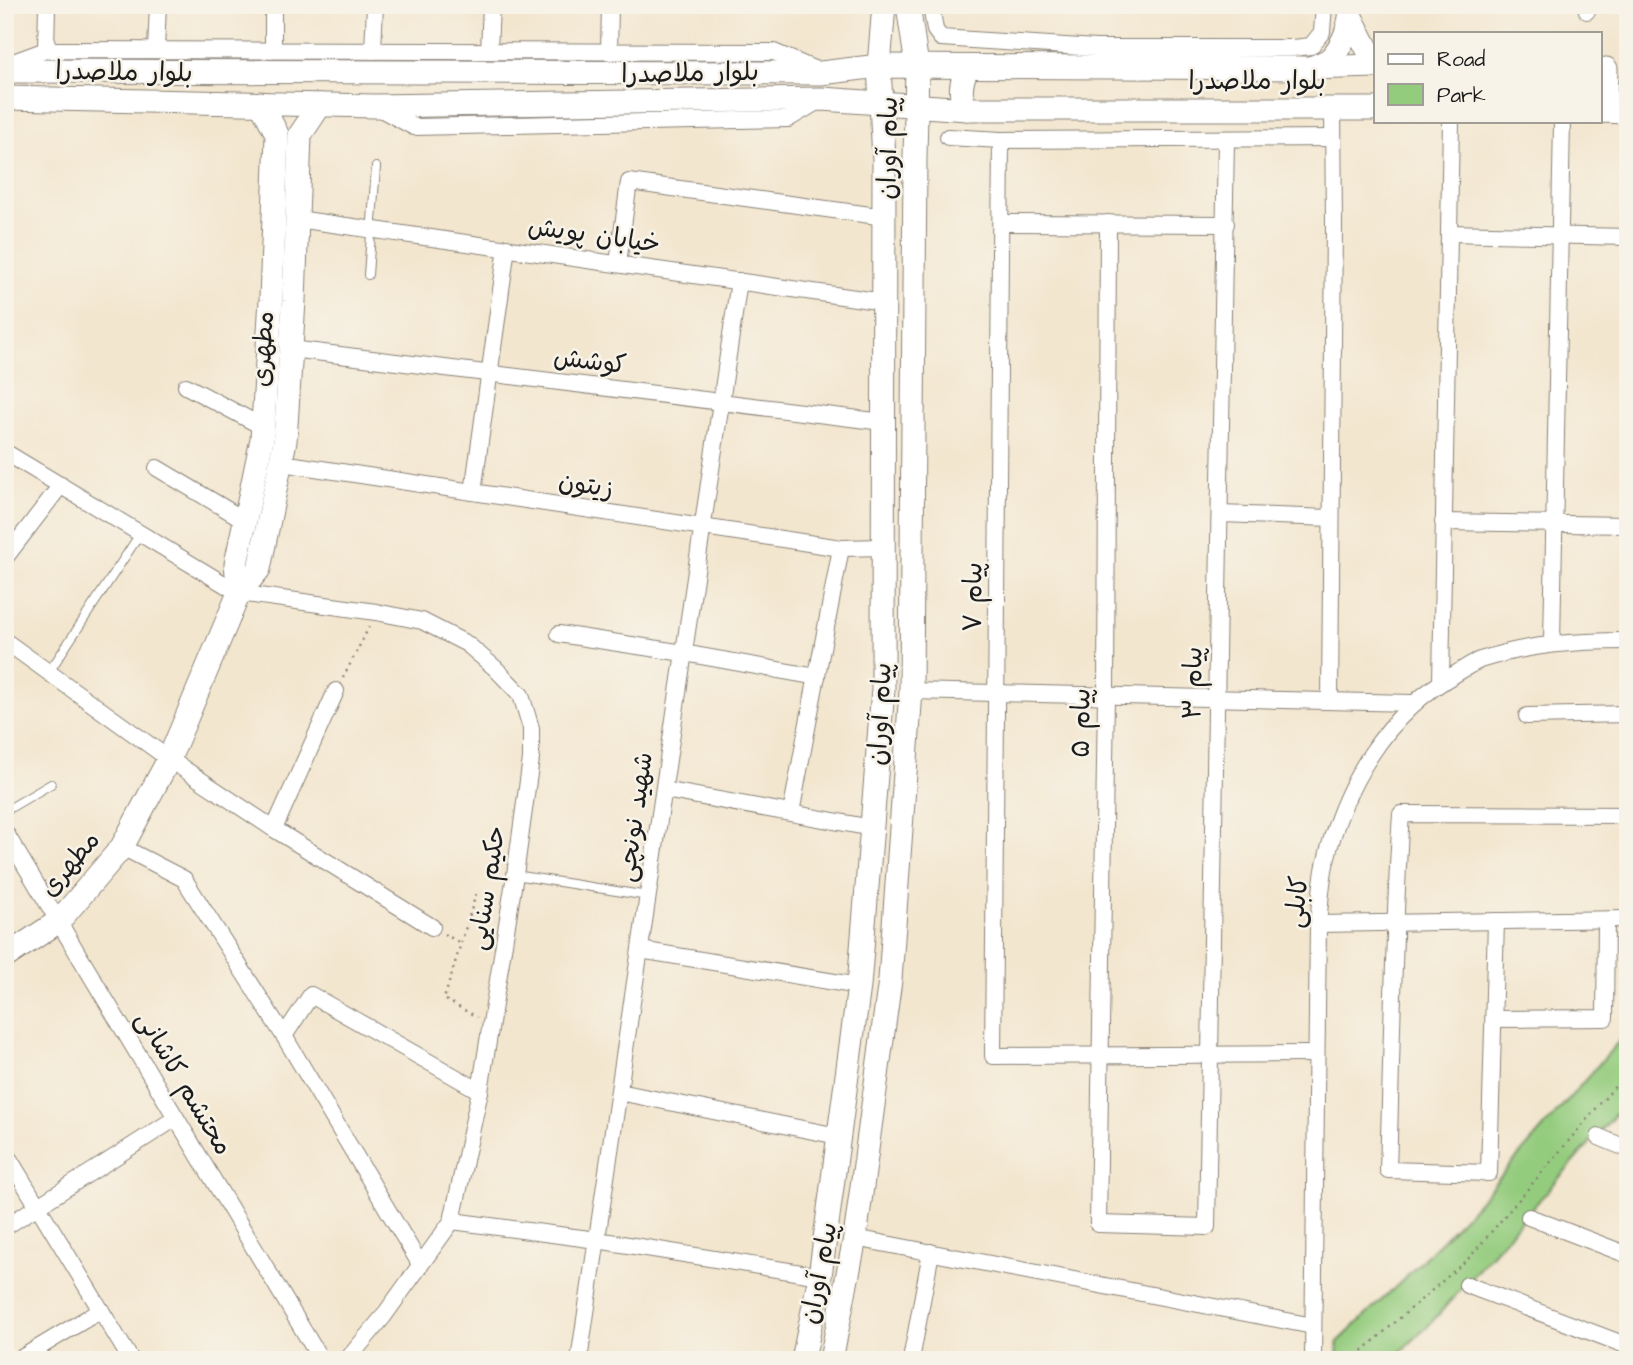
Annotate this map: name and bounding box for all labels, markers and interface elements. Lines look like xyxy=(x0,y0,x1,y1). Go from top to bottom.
legend xyxy=(1374,32,1602,122)
text: Road xyxy=(1437,45,1485,74)
street label: بلوار ملاصدرا xyxy=(55,53,193,91)
street label: بلوار ملاصدرا xyxy=(621,54,759,92)
street label: بلوار ملاصدرا xyxy=(1188,63,1326,99)
text: Park xyxy=(1437,81,1486,110)
street label: پیام آوران xyxy=(869,96,908,200)
street label: خیابان پویش xyxy=(526,208,662,262)
street label: مطهری xyxy=(243,310,283,388)
street label: کوشش xyxy=(552,339,628,383)
street label: زیتون xyxy=(556,463,616,507)
street label: پیام ۷ xyxy=(954,562,993,632)
street label: پیام ۳ xyxy=(1174,646,1213,720)
street label: پیام آوران xyxy=(859,661,902,767)
street label: پیام ۵ xyxy=(1062,688,1101,758)
street label: شهید نونچی xyxy=(608,750,662,884)
street label: مطهری xyxy=(32,823,108,905)
street label: حکیم سنایی xyxy=(459,823,516,953)
street label: کابلی xyxy=(1276,874,1318,930)
street label: محتشم کاشانی xyxy=(126,1004,241,1162)
street label: پیام آوران xyxy=(791,1219,848,1327)

